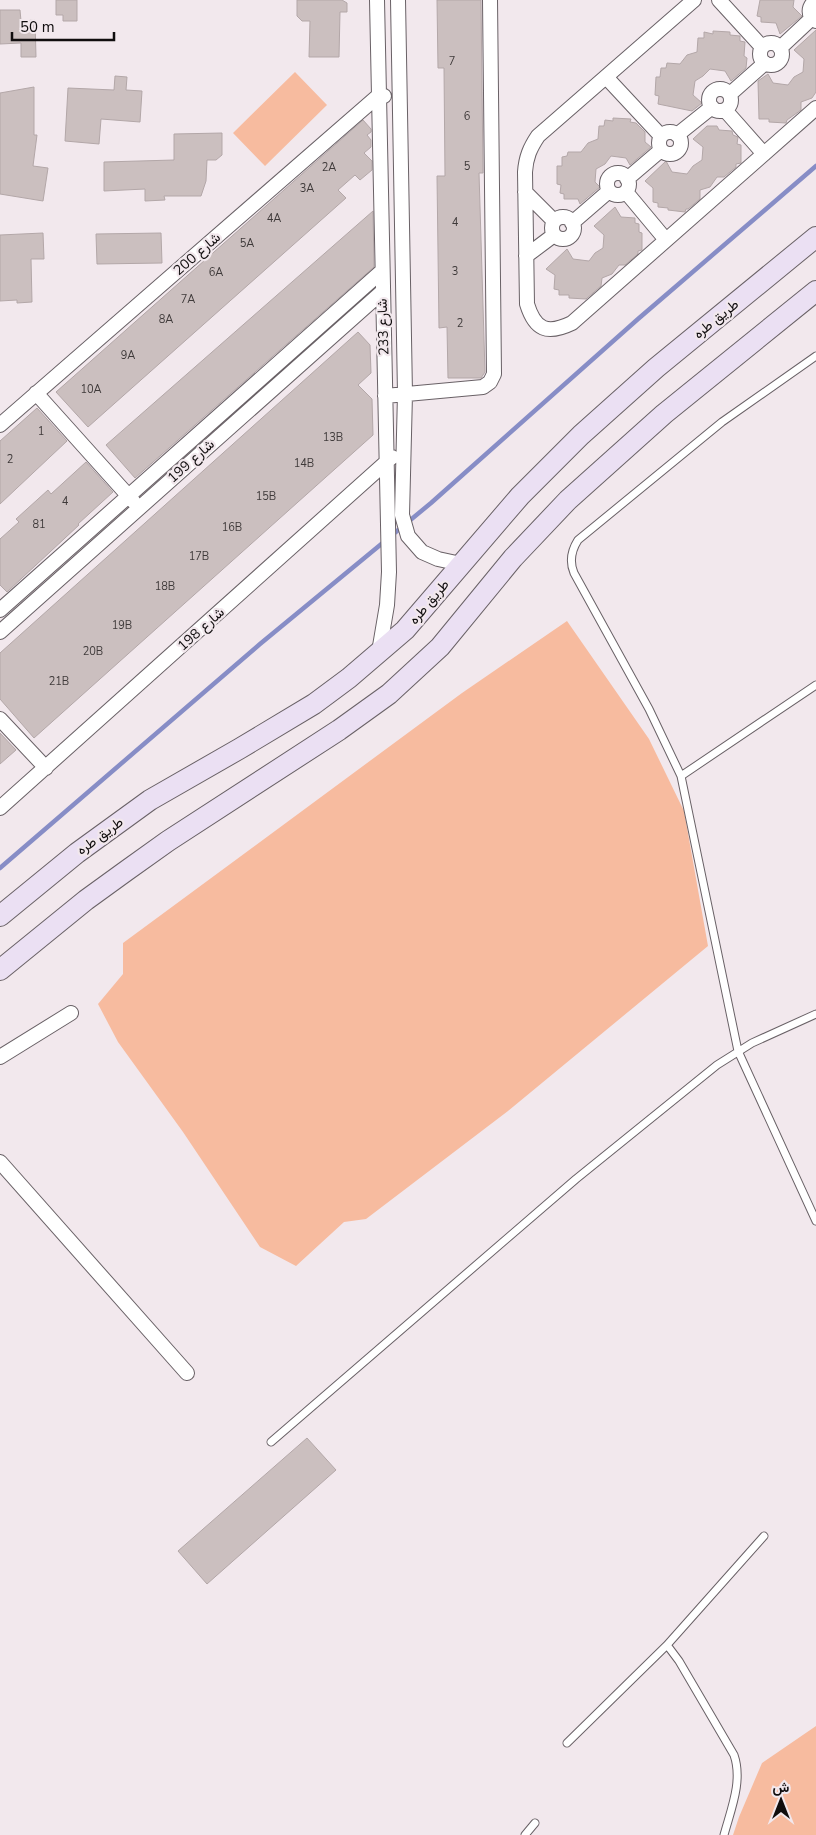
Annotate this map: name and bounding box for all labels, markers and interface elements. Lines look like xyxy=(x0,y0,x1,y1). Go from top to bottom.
scale bar xyxy=(12,10,115,42)
text: 50 m xyxy=(20,17,55,37)
house number: 7 xyxy=(449,54,455,69)
house number: 6 xyxy=(464,109,471,124)
house number: 5 xyxy=(464,159,471,174)
house number: 2A xyxy=(322,160,336,175)
house number: 3A xyxy=(300,181,314,196)
house number: 4A xyxy=(267,211,281,226)
house number: 4 xyxy=(452,215,459,230)
street label: شارع 200 xyxy=(169,228,225,281)
house number: 5A xyxy=(240,236,254,251)
house number: 3 xyxy=(452,264,458,279)
house number: 6A xyxy=(209,265,223,280)
house number: 7A xyxy=(181,292,195,307)
street label: طريق طره xyxy=(689,295,743,343)
street label: شارع 233 xyxy=(373,298,394,356)
house number: 8A xyxy=(159,312,173,327)
house number: 2 xyxy=(457,316,463,331)
house number: 9A xyxy=(121,348,135,363)
house number: 10A xyxy=(80,382,102,397)
house number: 1 xyxy=(38,424,44,439)
house number: 13B xyxy=(323,430,343,445)
street label: شارع 199 xyxy=(163,435,219,488)
house number: 2 xyxy=(7,452,13,467)
house number: 14B xyxy=(294,456,314,471)
house number: 15B xyxy=(256,489,276,504)
house number: 4 xyxy=(62,494,69,509)
house number: 81 xyxy=(32,517,46,532)
house number: 16B xyxy=(222,520,242,535)
house number: 17B xyxy=(189,549,209,564)
street label: طريق طره xyxy=(405,576,453,628)
house number: 18B xyxy=(155,579,175,594)
street label: شارع 198 xyxy=(173,603,229,656)
house number: 19B xyxy=(112,618,132,633)
house number: 20B xyxy=(83,644,103,659)
house number: 21B xyxy=(49,674,69,689)
street label: طريق طره xyxy=(73,813,127,859)
north arrow xyxy=(756,1775,806,1825)
text: ش xyxy=(773,1778,790,1797)

